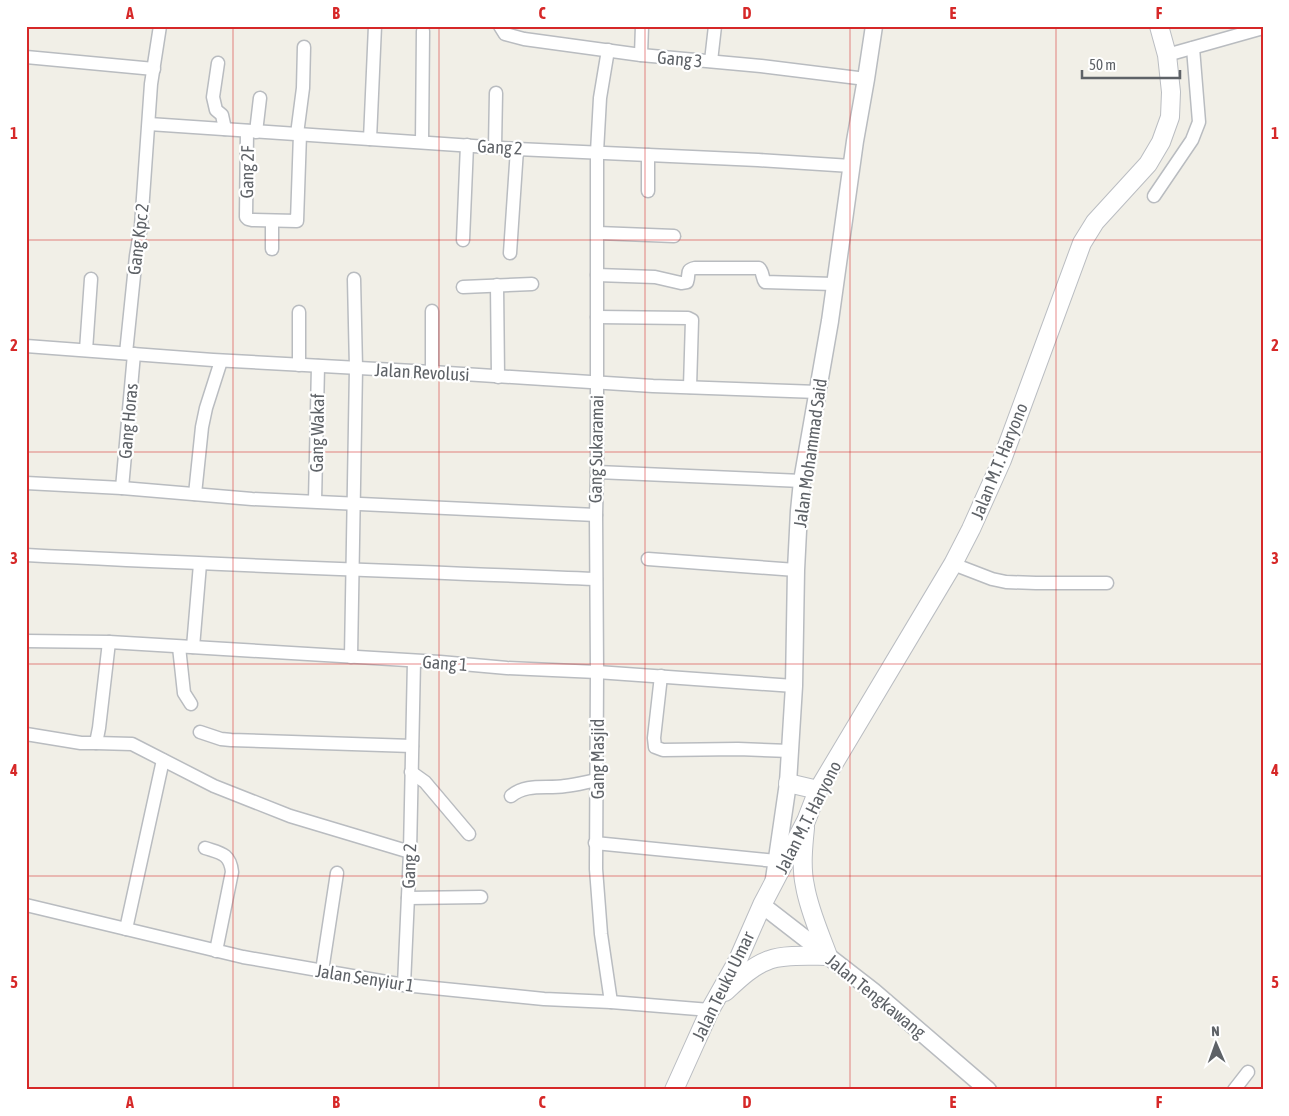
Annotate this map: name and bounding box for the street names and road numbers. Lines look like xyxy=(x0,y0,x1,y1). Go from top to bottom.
street label: Gang 3 xyxy=(657,47,703,71)
street label: Gang 2 xyxy=(477,135,523,159)
street label: Gang 2F xyxy=(236,145,258,198)
street label: Gang Kpc 2 xyxy=(123,202,153,276)
street label: Jalan Revolusi xyxy=(374,359,470,385)
street label: Jalan Mohammad Said xyxy=(789,377,831,529)
street label: Gang Horas xyxy=(114,383,142,459)
street label: Gang Wakaf xyxy=(306,393,328,473)
street label: Gang Sukaramai xyxy=(585,395,607,503)
street label: Jalan M.T. Haryono xyxy=(966,400,1032,522)
street label: Gang 1 xyxy=(422,651,468,675)
street label: Gang Masjid xyxy=(587,719,608,799)
street label: Jalan M.T. Haryono xyxy=(771,757,845,877)
street label: Gang 2 xyxy=(398,843,420,889)
street label: Jalan Teuku Umar xyxy=(688,928,759,1044)
street label: Jalan Tengkawang xyxy=(822,950,930,1043)
street label: Jalan Senyiur 1 xyxy=(314,960,416,996)

